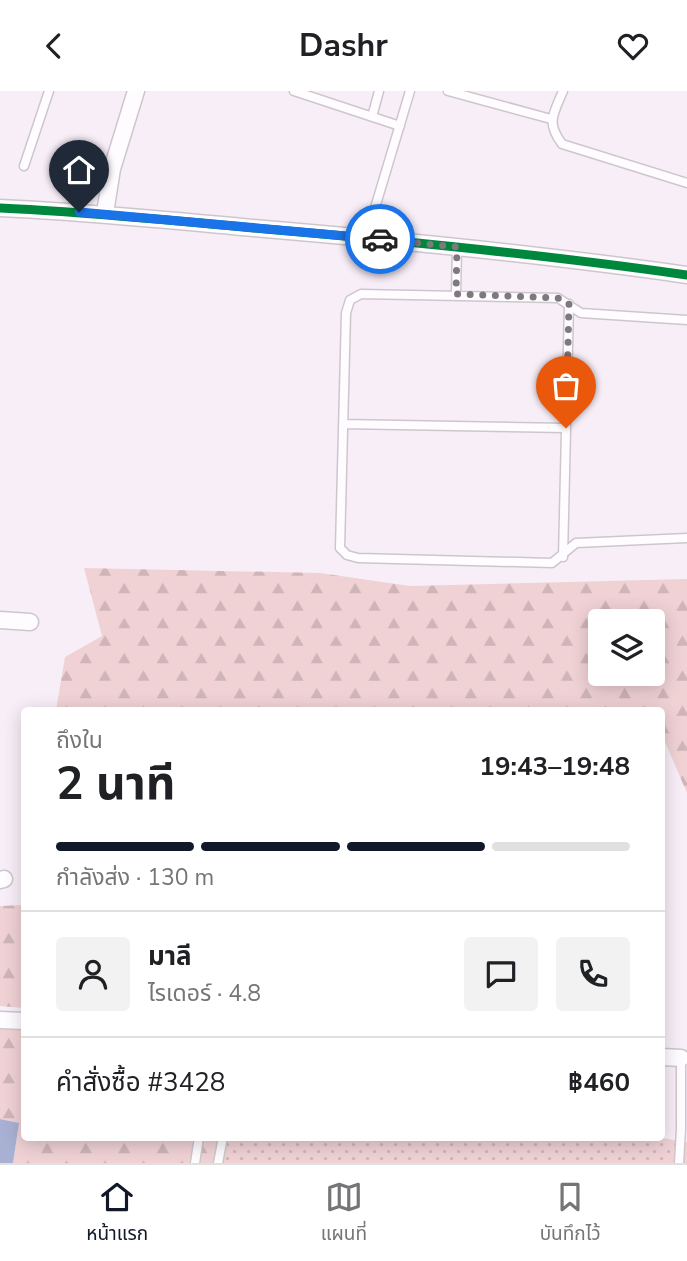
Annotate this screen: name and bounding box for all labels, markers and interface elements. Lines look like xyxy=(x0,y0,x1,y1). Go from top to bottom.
text: Dashr xyxy=(299,24,388,67)
icon: back xyxy=(35,27,73,65)
icon: heart xyxy=(614,27,652,65)
pin xyxy=(49,140,109,212)
icon: home xyxy=(60,151,98,189)
courier xyxy=(345,204,415,274)
icon: car xyxy=(361,220,399,258)
pin xyxy=(536,356,596,428)
icon: bag xyxy=(547,367,585,405)
map controls xyxy=(588,609,665,686)
button: layers xyxy=(588,609,665,686)
text: ถึงใน xyxy=(56,725,103,756)
text: 19:43–19:48 xyxy=(479,749,630,784)
text: 2 นาที xyxy=(56,752,175,815)
text: กำลังส่ง · 130 m xyxy=(56,862,214,893)
button: person xyxy=(56,937,130,1011)
button: chat xyxy=(464,937,538,1011)
button: phone xyxy=(556,937,630,1011)
text: มาลี xyxy=(148,939,192,974)
text: ไรเดอร์ · 4.8 xyxy=(148,978,261,1009)
text: คำสั่งซื้อ #3428 xyxy=(56,1065,225,1100)
text: ฿460 xyxy=(568,1065,630,1100)
tab: หน้าแรก xyxy=(86,1178,148,1249)
tab: แผนที่ xyxy=(321,1178,367,1249)
tab: บันทึกไว้ xyxy=(540,1178,601,1249)

